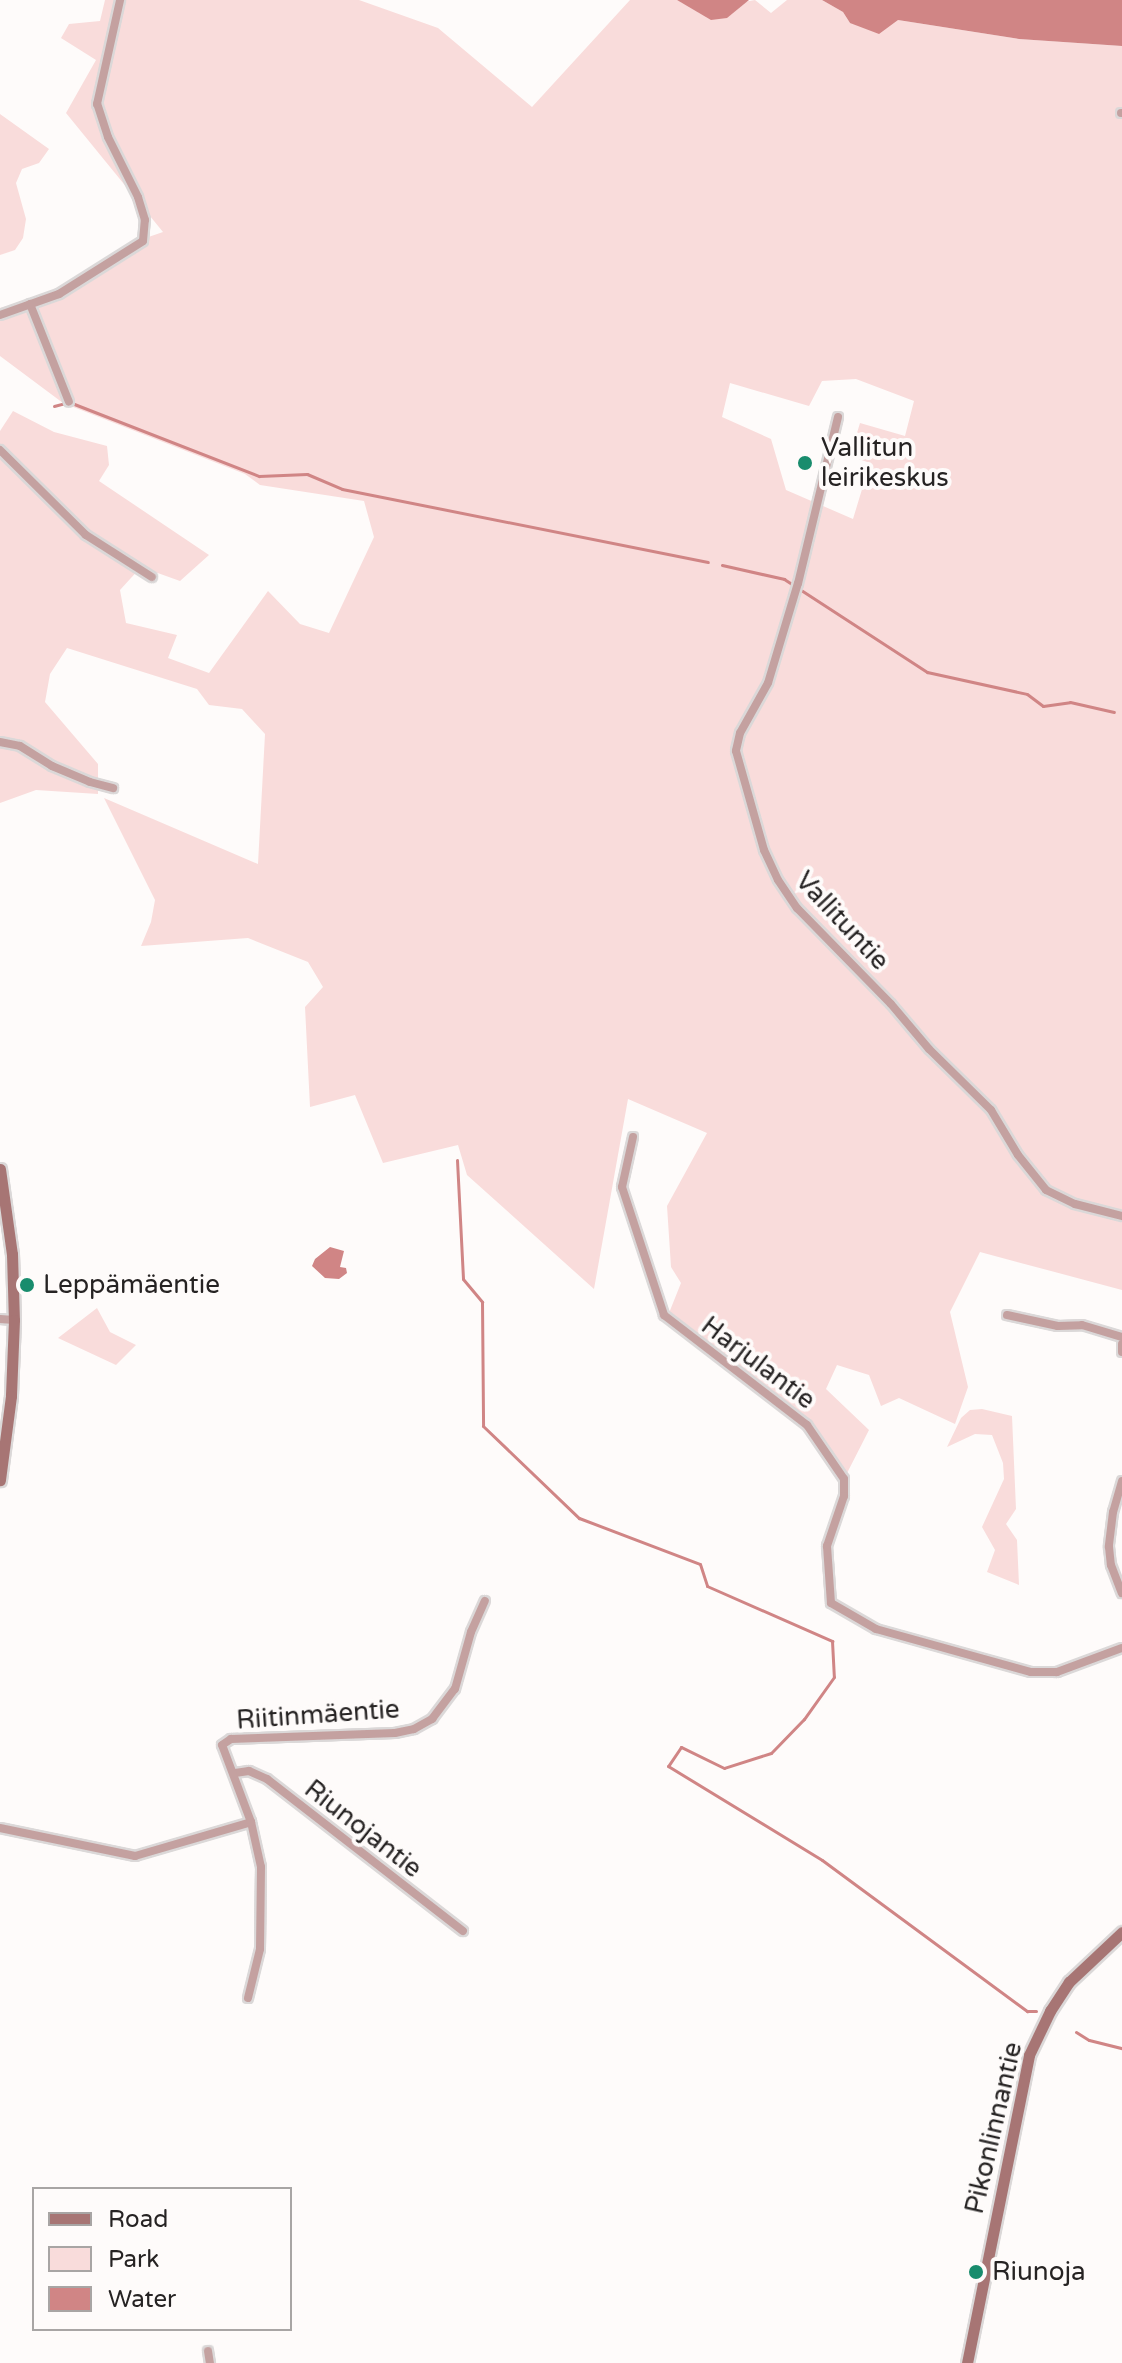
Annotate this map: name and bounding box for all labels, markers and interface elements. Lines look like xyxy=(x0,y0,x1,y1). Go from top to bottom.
place label: Vallitun leirikeskus xyxy=(821,432,949,494)
marker: Vallitun leirikeskus xyxy=(796,454,814,472)
street label: Vallituntie xyxy=(789,865,895,977)
place label: Leppämäentie xyxy=(43,1269,220,1301)
marker: Leppämäentie xyxy=(18,1276,36,1294)
street label: Harjulantie xyxy=(695,1310,821,1416)
street label: Riitinmäentie xyxy=(235,1694,401,1736)
street label: Riunojantie xyxy=(298,1774,428,1884)
street label: Pikonlinnantie xyxy=(959,2039,1029,2217)
legend xyxy=(32,2187,292,2331)
text: Road xyxy=(108,2205,168,2234)
text: Park xyxy=(108,2245,159,2274)
place label: Riunoja xyxy=(992,2256,1086,2288)
marker: Riunoja xyxy=(967,2263,985,2281)
text: Water xyxy=(108,2285,176,2314)

